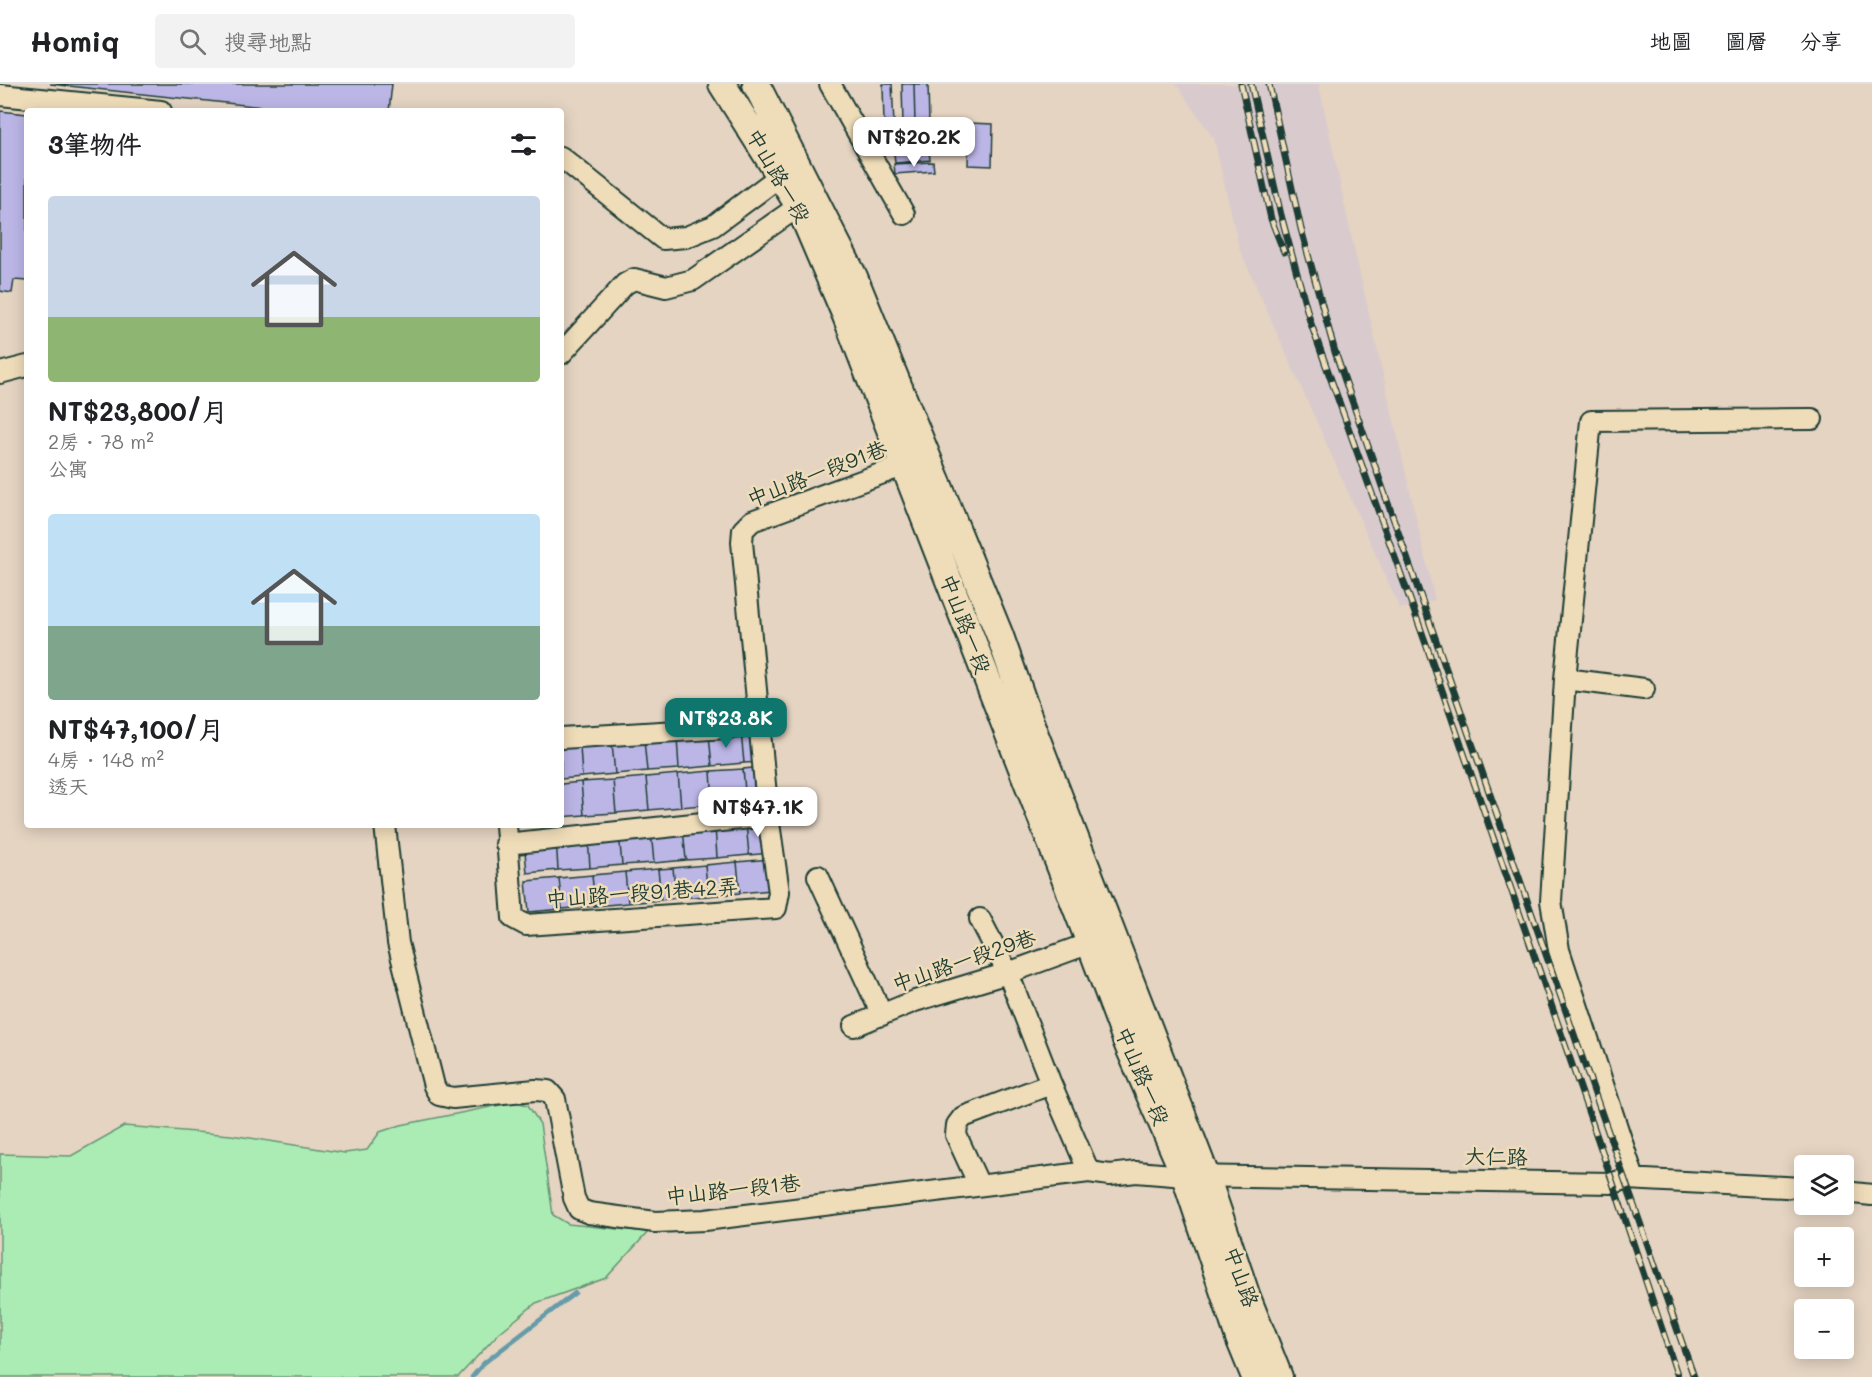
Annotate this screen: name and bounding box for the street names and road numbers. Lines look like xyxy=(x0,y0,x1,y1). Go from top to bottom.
street label: 中山路一段 xyxy=(741,123,817,227)
street label: 中山路一段91巷 xyxy=(743,434,890,512)
street label: 中山路一段 xyxy=(935,570,998,677)
street label: 中山路一段91巷42弄 xyxy=(545,871,739,912)
street label: 中山路一段29巷 xyxy=(888,922,1039,997)
street label: 中山路一段 xyxy=(1110,1022,1176,1129)
street label: 大仁路 xyxy=(1464,1141,1528,1170)
street label: 中山路一段1巷 xyxy=(664,1168,802,1209)
street label: 中山路 xyxy=(1219,1242,1266,1311)

